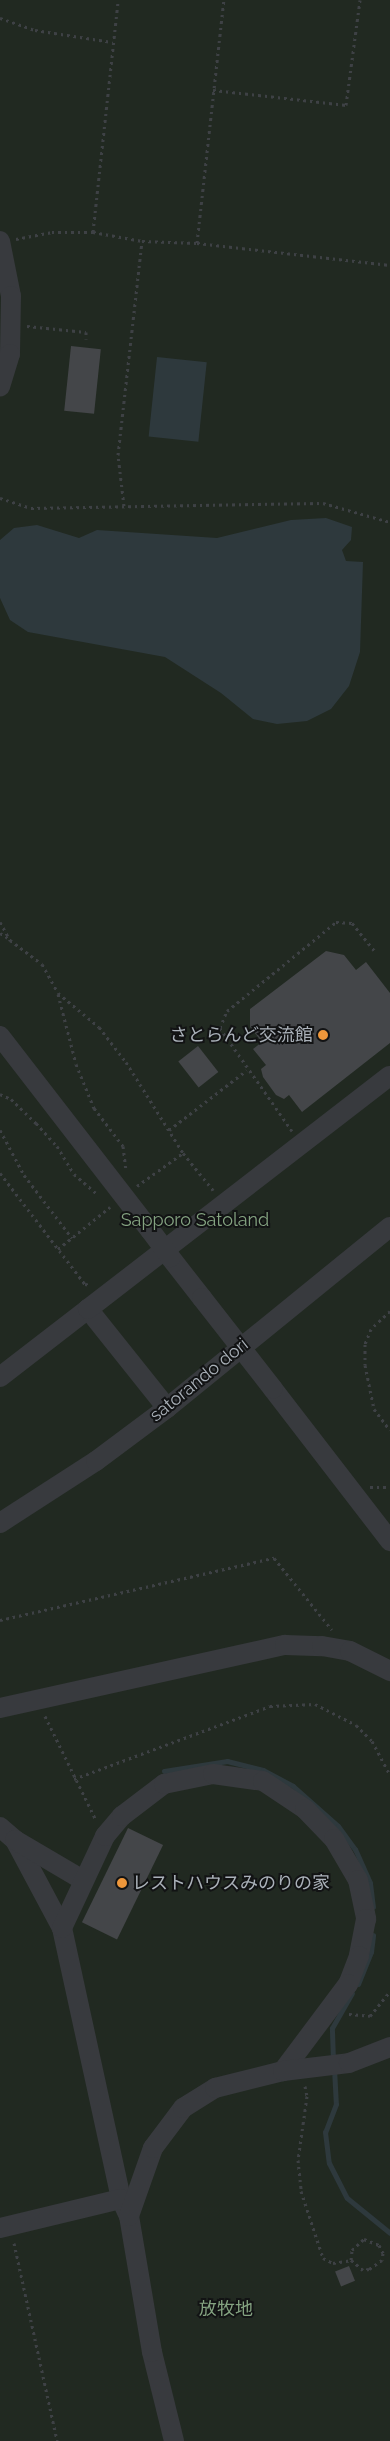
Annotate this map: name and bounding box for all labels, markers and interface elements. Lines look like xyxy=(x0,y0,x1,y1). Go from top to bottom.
place label: さとらんど交流館 xyxy=(169,1024,313,1046)
marker: さとらんど交流館 xyxy=(317,1029,329,1041)
park label: Sapporo Satoland xyxy=(121,1209,269,1231)
street label: satorando dori xyxy=(145,1334,253,1426)
place label: レストハウスみのりの家 xyxy=(132,1872,330,1894)
marker: レストハウスみのりの家 xyxy=(116,1877,128,1889)
park label: 放牧地 xyxy=(199,2298,253,2320)

